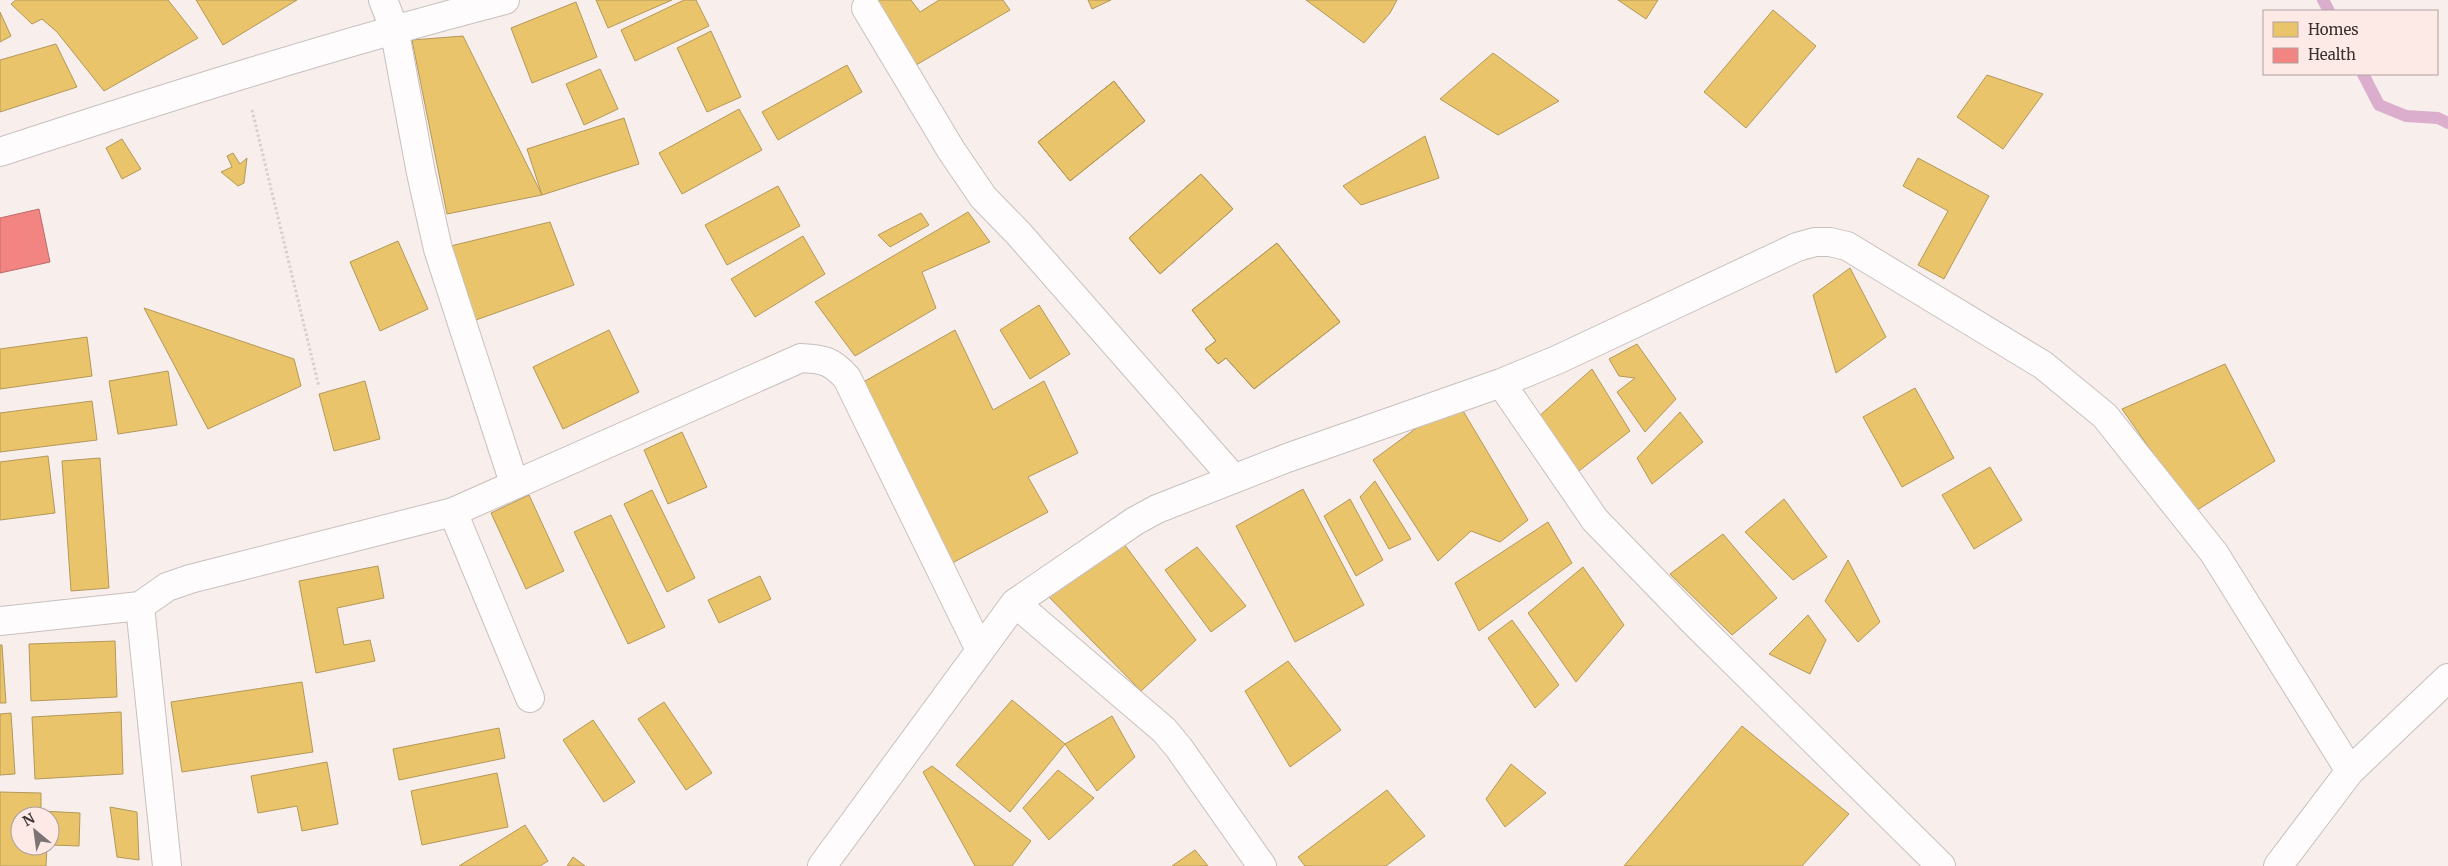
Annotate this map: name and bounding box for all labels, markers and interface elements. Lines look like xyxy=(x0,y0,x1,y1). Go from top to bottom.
legend xyxy=(2263,10,2438,75)
text: Homes xyxy=(2308,20,2359,39)
text: Health xyxy=(2308,45,2356,64)
north arrow xyxy=(10,806,60,856)
text: N xyxy=(19,809,38,830)

